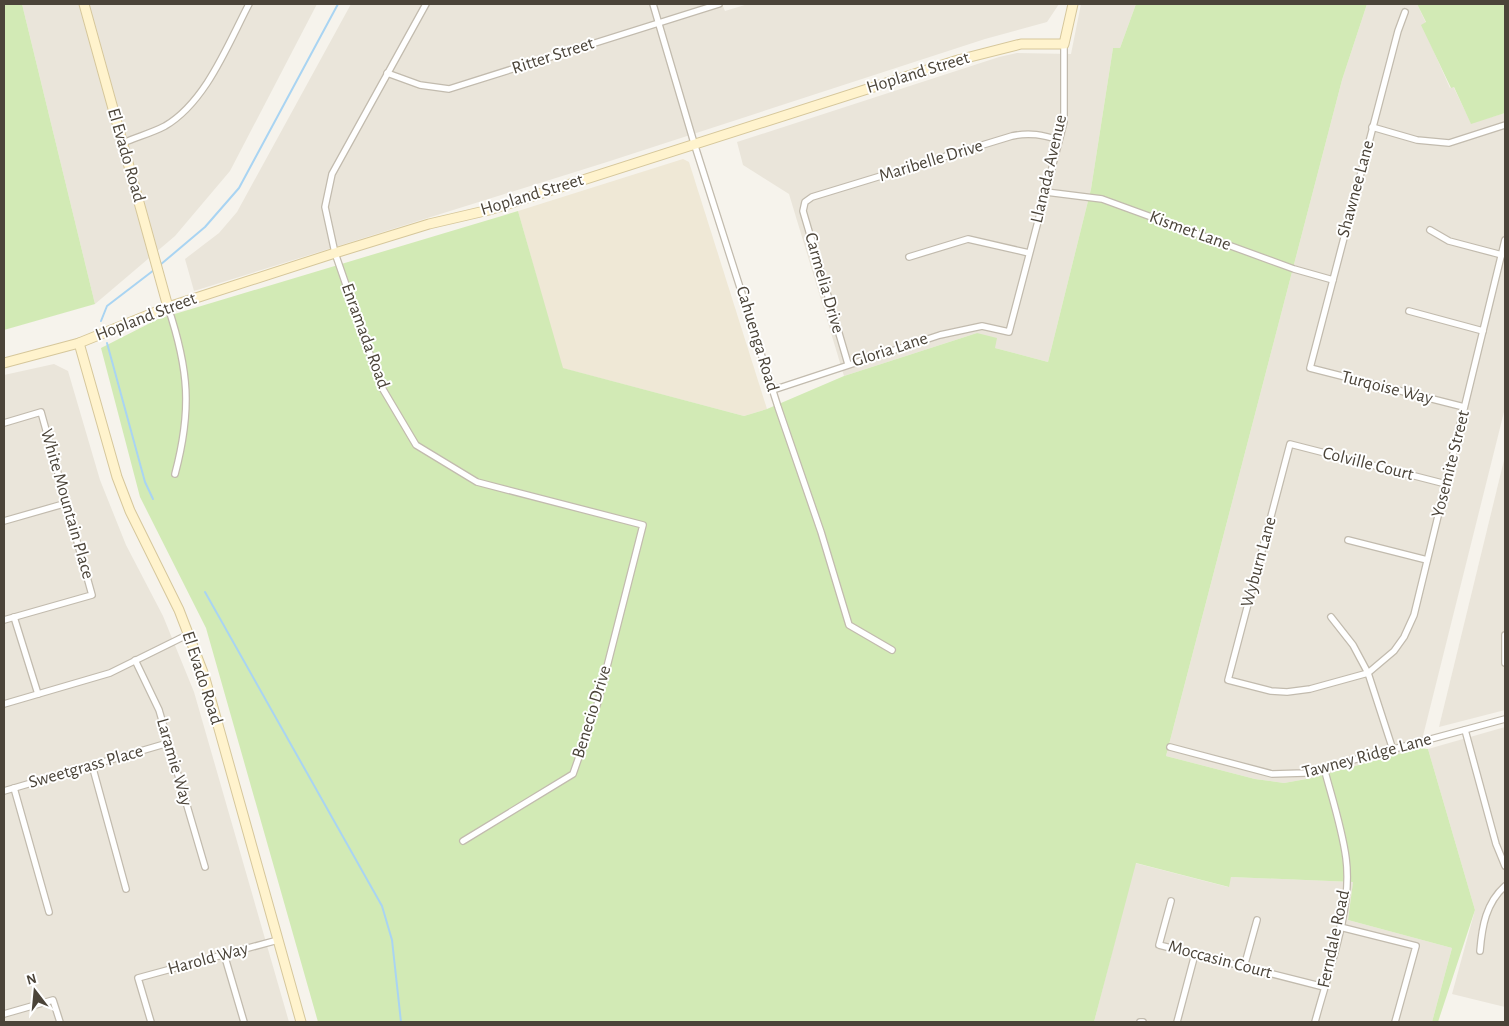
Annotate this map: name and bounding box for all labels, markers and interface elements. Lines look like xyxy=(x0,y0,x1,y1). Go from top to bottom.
street label: Ritter Street xyxy=(510,34,596,78)
street label: Hopland Street xyxy=(864,49,972,97)
street label: El Evado Road xyxy=(104,106,148,204)
street label: Llanada Avenue xyxy=(1028,113,1070,225)
street label: Maribelle Drive xyxy=(877,137,985,185)
street label: Shawnee Lane xyxy=(1334,138,1378,240)
street label: Hopland Street xyxy=(478,171,586,219)
street label: Kismet Lane xyxy=(1147,208,1233,254)
street label: Carmelia Drive xyxy=(801,231,847,335)
street label: Enramada Road xyxy=(338,281,392,391)
street label: Cahuenga Road xyxy=(732,284,782,394)
street label: Hopland Street xyxy=(93,289,199,344)
street label: Gloria Lane xyxy=(850,329,930,371)
street label: Turqoise Way xyxy=(1339,368,1435,408)
street label: Yosemite Street xyxy=(1429,408,1473,520)
street label: White Mountain Place xyxy=(37,427,97,581)
street label: Colville Court xyxy=(1321,444,1415,484)
street label: Wyburn Lane xyxy=(1238,515,1280,609)
street label: El Evado Road xyxy=(178,629,226,727)
street label: Benecio Drive xyxy=(569,664,615,760)
street label: Laramie Way xyxy=(153,716,195,808)
street label: Tawney Ridge Lane xyxy=(1300,730,1434,782)
street label: Sweetgrass Place xyxy=(27,742,145,792)
street label: Ferndale Road xyxy=(1315,888,1353,990)
street label: Moccasin Court xyxy=(1166,938,1274,983)
street label: Harold Way xyxy=(166,940,250,978)
north arrow xyxy=(10,966,60,1016)
text: N xyxy=(25,971,38,988)

